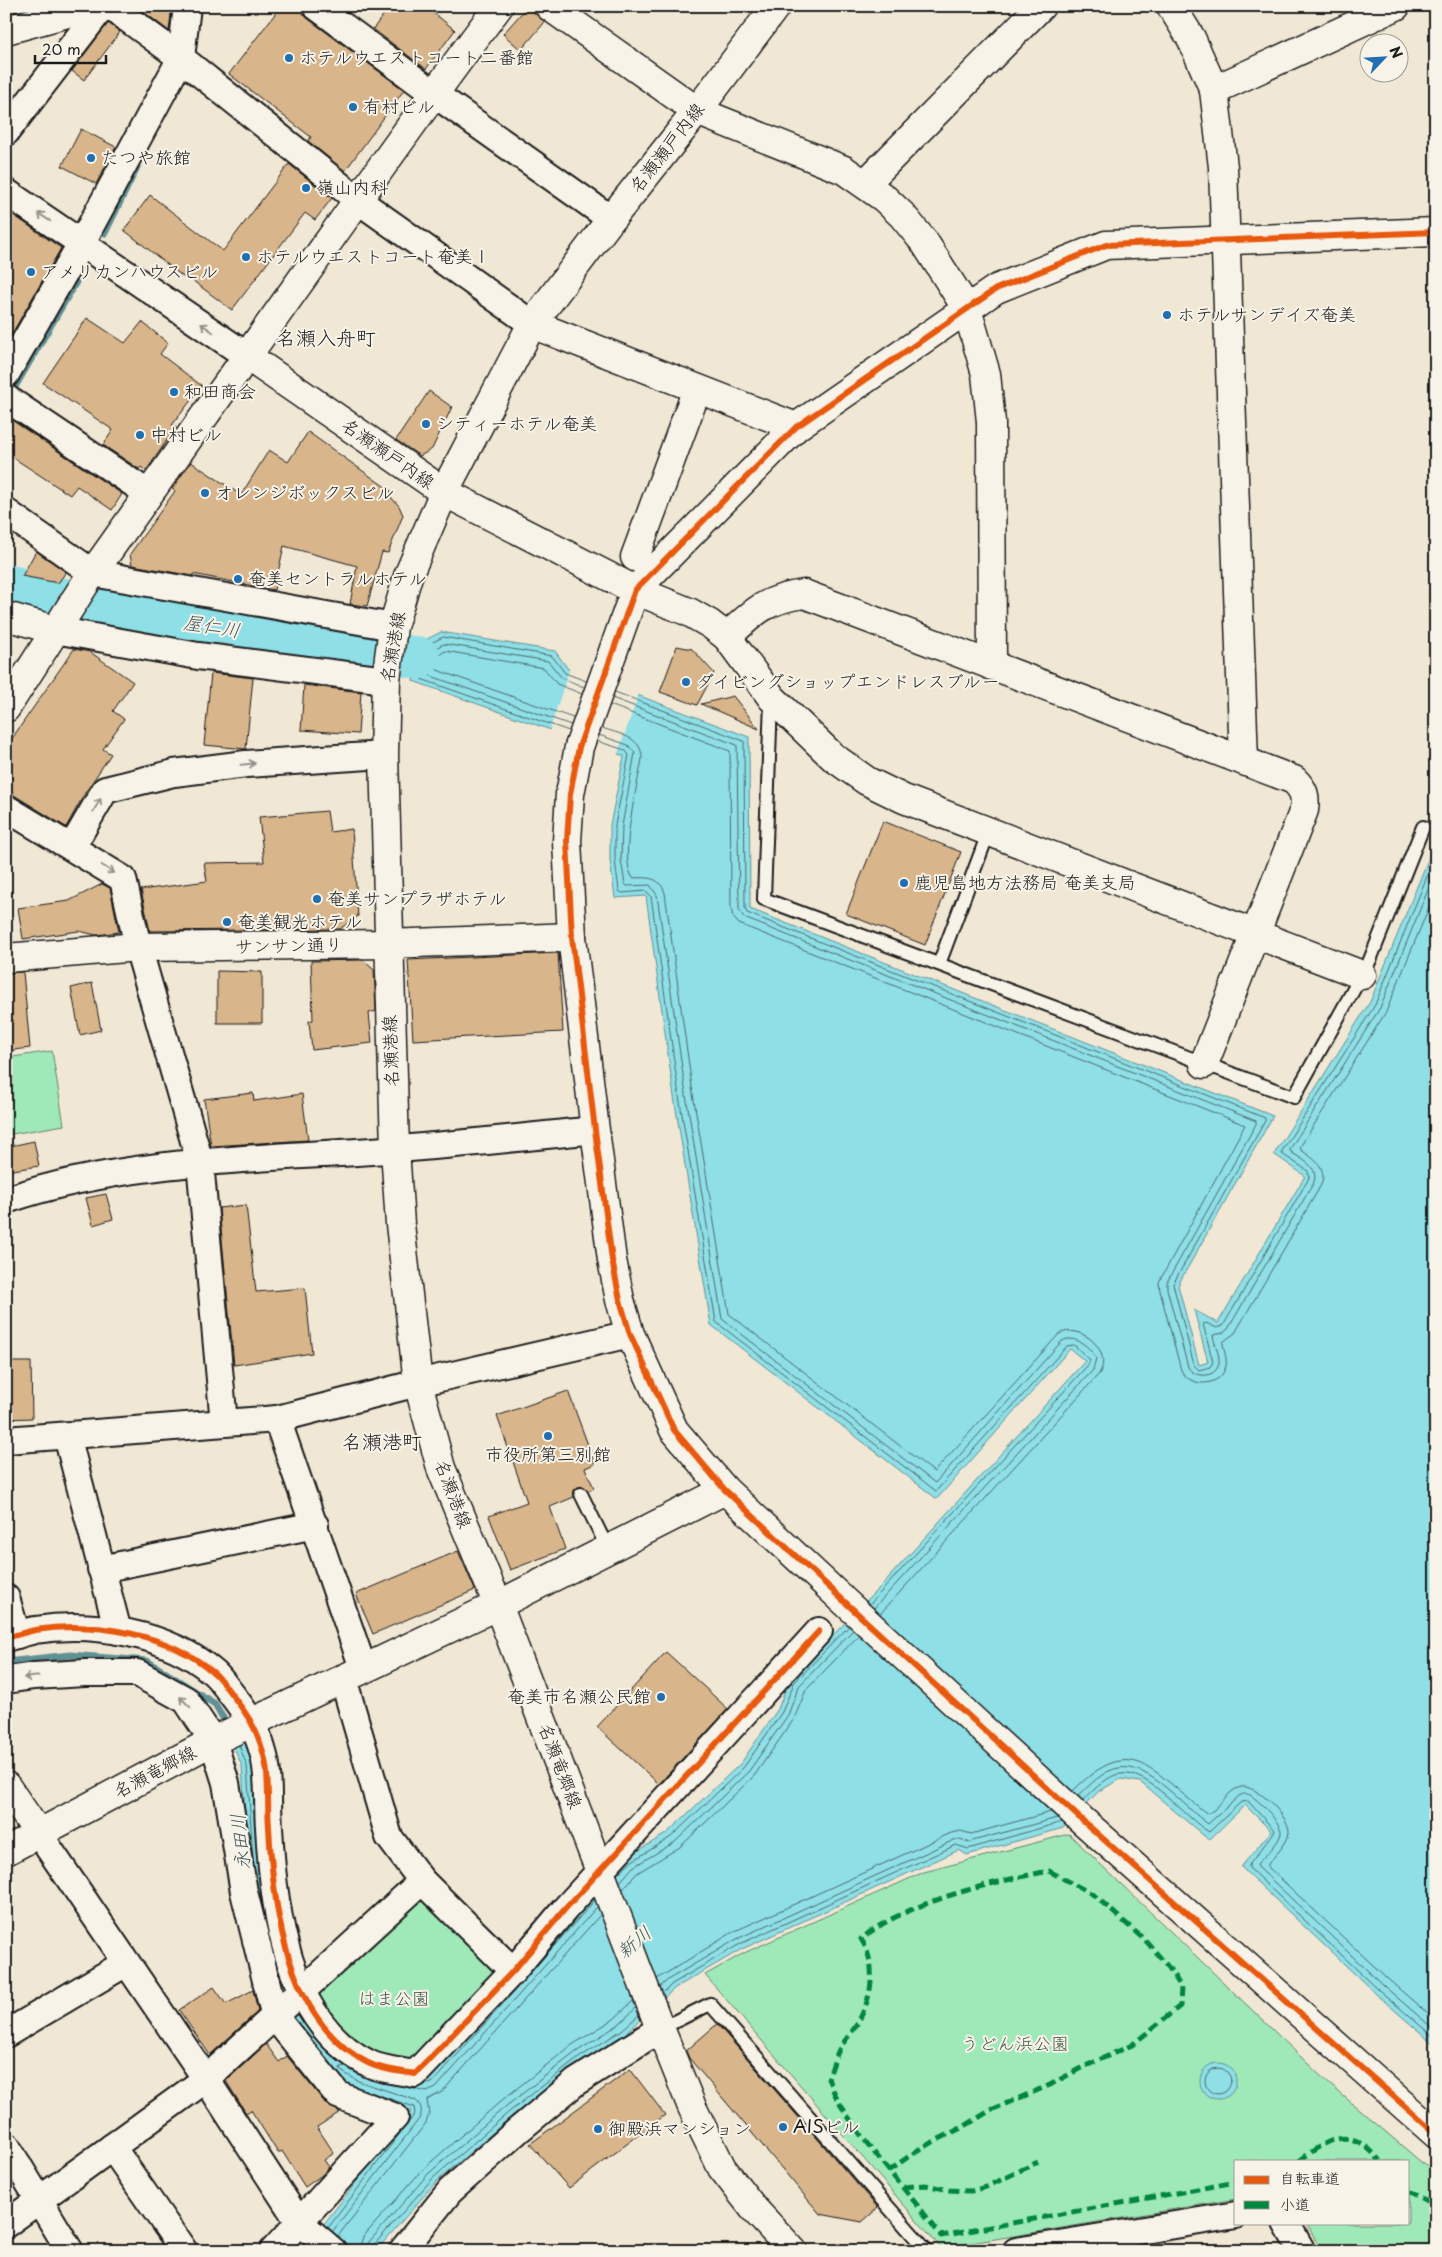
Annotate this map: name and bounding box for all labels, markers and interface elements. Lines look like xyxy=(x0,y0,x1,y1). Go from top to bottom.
scale bar xyxy=(35,32,106,64)
north arrow xyxy=(1360,32,1410,82)
text: 20 m xyxy=(42,37,81,60)
place label: ホテルウエストコート二番館 xyxy=(299,43,534,70)
text: N xyxy=(1384,43,1408,62)
marker: ホテルウエストコート二番館 xyxy=(283,52,295,64)
place label: 有村ビル xyxy=(363,92,435,119)
street label: 名瀬瀬戸内線 xyxy=(622,96,710,198)
marker: 有村ビル xyxy=(347,101,359,113)
place label: たつや旅館 xyxy=(101,143,191,170)
marker: たつや旅館 xyxy=(85,152,97,164)
place label: 嶺山内科 xyxy=(316,173,388,200)
marker: 嶺山内科 xyxy=(300,182,312,194)
one-way arrow xyxy=(38,212,52,222)
place label: ホテルウエストコート奄美Ⅰ xyxy=(256,242,491,269)
marker: ホテルウエストコート奄美Ⅰ xyxy=(240,251,252,263)
place label: アメリカンハウスビル xyxy=(41,257,218,284)
marker: アメリカンハウスビル xyxy=(25,266,37,278)
place label: ホテルサンデイズ奄美 xyxy=(1177,300,1356,327)
marker: ホテルサンデイズ奄美 xyxy=(1161,309,1173,321)
district label: 名瀬入舟町 xyxy=(276,322,376,352)
one-way arrow xyxy=(200,323,214,333)
place label: 和田商会 xyxy=(184,377,256,404)
marker: 和田商会 xyxy=(168,386,180,398)
place label: シティーホテル奄美 xyxy=(436,409,597,436)
street label: 名瀬瀬戸内線 xyxy=(337,411,441,495)
marker: シティーホテル奄美 xyxy=(420,418,432,430)
place label: 中村ビル xyxy=(150,420,222,447)
marker: 中村ビル xyxy=(134,429,146,441)
place label: オレンジボックスビル xyxy=(215,478,394,505)
marker: オレンジボックスビル xyxy=(199,487,211,499)
place label: 奄美セントラルホテル xyxy=(248,564,427,591)
marker: 奄美セントラルホテル xyxy=(232,573,244,585)
water label: 屋仁川 xyxy=(182,607,243,643)
street label: 名瀬港線 xyxy=(372,609,411,685)
place label: ダイビングショップエンドレスブルー xyxy=(696,667,999,694)
marker: ダイビングショップエンドレスブルー xyxy=(680,676,692,688)
one-way arrow xyxy=(240,760,256,769)
one-way arrow xyxy=(92,798,102,812)
one-way arrow xyxy=(101,864,115,875)
place label: 鹿児島地方法務局 奄美支局 xyxy=(914,868,1136,895)
marker: 鹿児島地方法務局 奄美支局 xyxy=(898,877,910,889)
place label: 奄美サンプラザホテル xyxy=(327,884,506,911)
marker: 奄美サンプラザホテル xyxy=(311,893,323,905)
place label: 奄美観光ホテル xyxy=(237,907,362,934)
marker: 奄美観光ホテル xyxy=(221,916,233,928)
street label: サンサン通り xyxy=(235,930,343,959)
street label: 名瀬港線 xyxy=(375,1015,404,1088)
district label: 名瀬港町 xyxy=(342,1426,422,1456)
marker: 市役所第三別館 xyxy=(542,1430,554,1442)
place label: 市役所第三別館 xyxy=(485,1440,611,1467)
street label: 名瀬港線 xyxy=(429,1455,480,1532)
one-way arrow xyxy=(23,1672,39,1682)
place label: 奄美市名瀬公民館 xyxy=(507,1682,651,1709)
marker: 奄美市名瀬公民館 xyxy=(655,1691,667,1703)
one-way arrow xyxy=(179,1696,191,1708)
street label: 名瀬竜郷線 xyxy=(533,1719,590,1812)
street label: 名瀬竜郷線 xyxy=(108,1738,200,1804)
water label: 永田川 xyxy=(222,1812,256,1872)
water label: 新川 xyxy=(610,1918,657,1964)
park label: はま公園 xyxy=(358,1984,430,2011)
park label: うどん浜公園 xyxy=(961,2029,1069,2056)
place label: AISビル xyxy=(793,2112,860,2139)
place label: 御殿浜マンション xyxy=(608,2114,751,2141)
marker: AISビル xyxy=(777,2121,789,2133)
marker: 御殿浜マンション xyxy=(592,2123,604,2135)
legend xyxy=(1234,2160,1410,2224)
text: 自転車道 xyxy=(1280,2166,1340,2189)
text: 小道 xyxy=(1280,2192,1310,2215)

